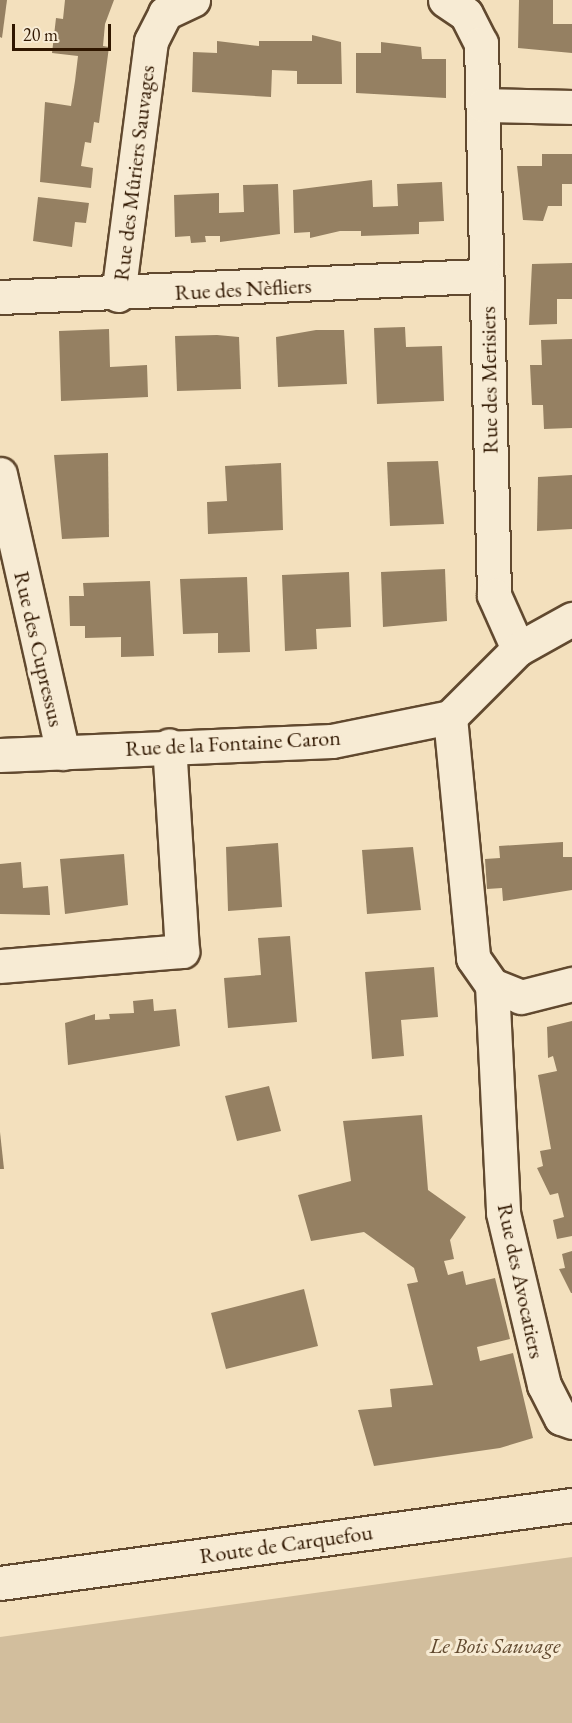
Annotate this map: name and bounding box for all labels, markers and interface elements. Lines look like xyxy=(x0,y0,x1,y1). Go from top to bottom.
scale bar xyxy=(15,12,114,50)
text: 20 m xyxy=(23,23,58,46)
street label: Rue des Mûriers Sauvages xyxy=(108,64,160,282)
street label: Rue des Nèfliers xyxy=(174,272,312,306)
street label: Rue des Merisiers xyxy=(475,306,503,454)
street label: Rue des Cupressus xyxy=(8,569,70,729)
street label: Rue de la Fontaine Caron xyxy=(125,724,341,762)
street label: Rue des Avocatiers xyxy=(492,1201,550,1361)
street label: Route de Carquefou xyxy=(198,1519,374,1569)
park label: Le Bois Sauvage xyxy=(429,1633,561,1659)

